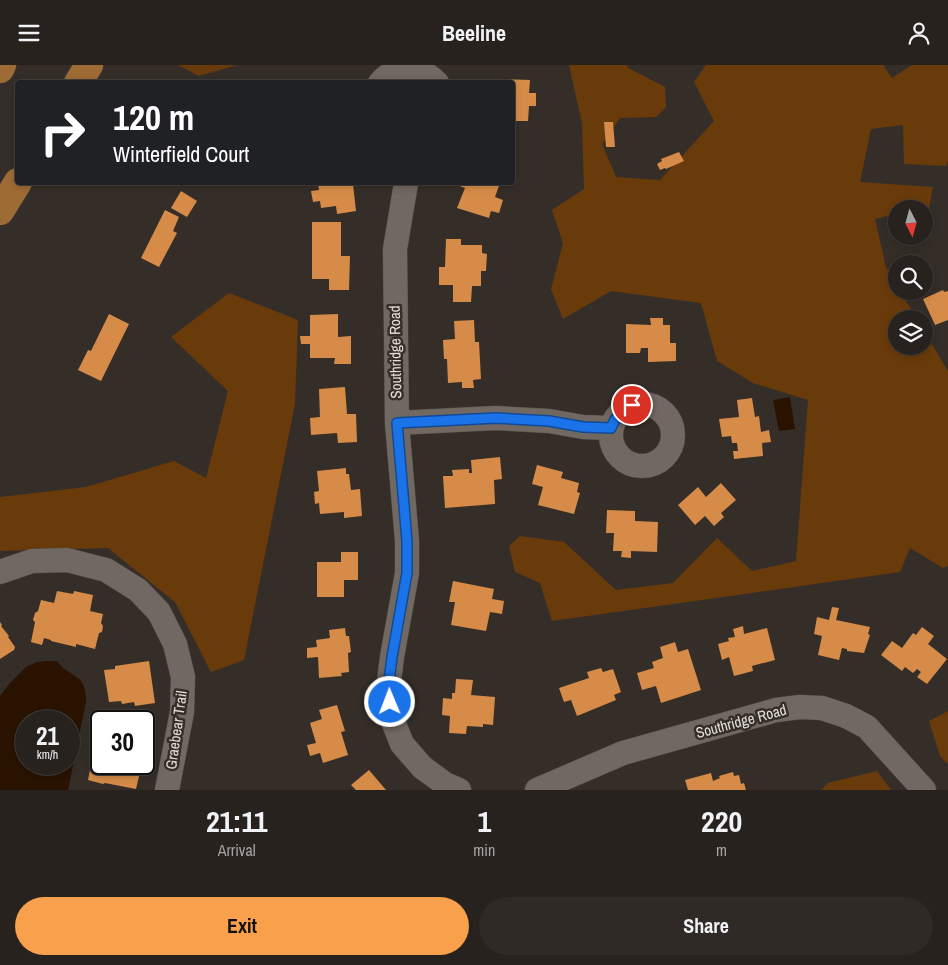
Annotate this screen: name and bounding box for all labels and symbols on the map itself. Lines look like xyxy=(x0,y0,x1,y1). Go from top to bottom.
north arrow xyxy=(888,200,932,245)
street label: Southridge Road xyxy=(384,305,406,399)
pin xyxy=(611,384,653,426)
position arrow xyxy=(363,675,415,727)
street label: Graebear Trail xyxy=(160,689,192,771)
street label: Southridge Road xyxy=(693,699,789,743)
speed limit sign: 30 xyxy=(90,710,155,775)

